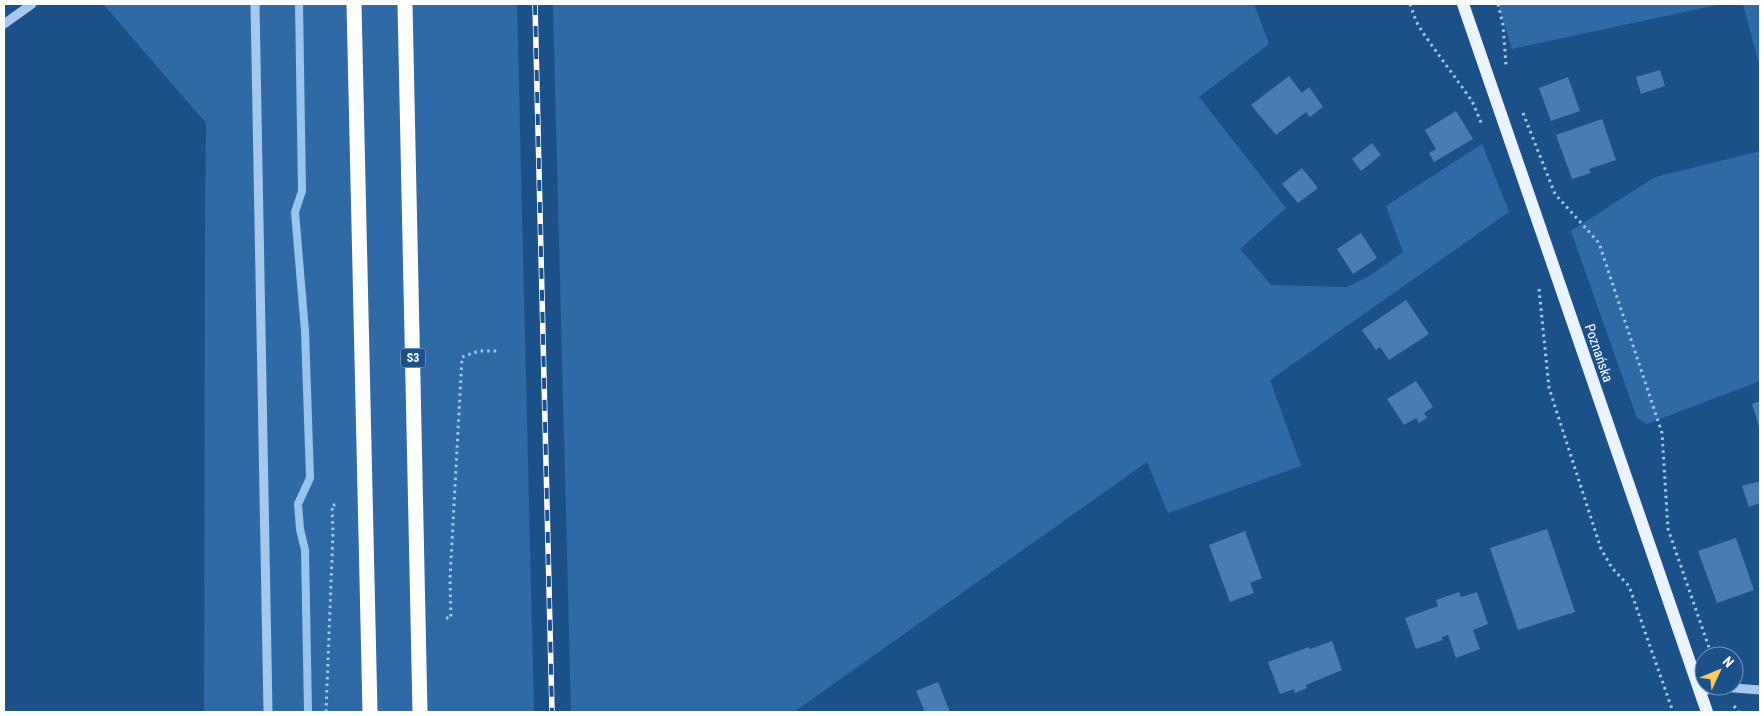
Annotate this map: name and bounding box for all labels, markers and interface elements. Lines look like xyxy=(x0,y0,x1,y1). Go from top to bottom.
street label: Poznańska xyxy=(1582,322,1616,384)
road number: S3 xyxy=(400,348,426,368)
north arrow xyxy=(1694,646,1744,696)
text: N xyxy=(1720,653,1737,671)

